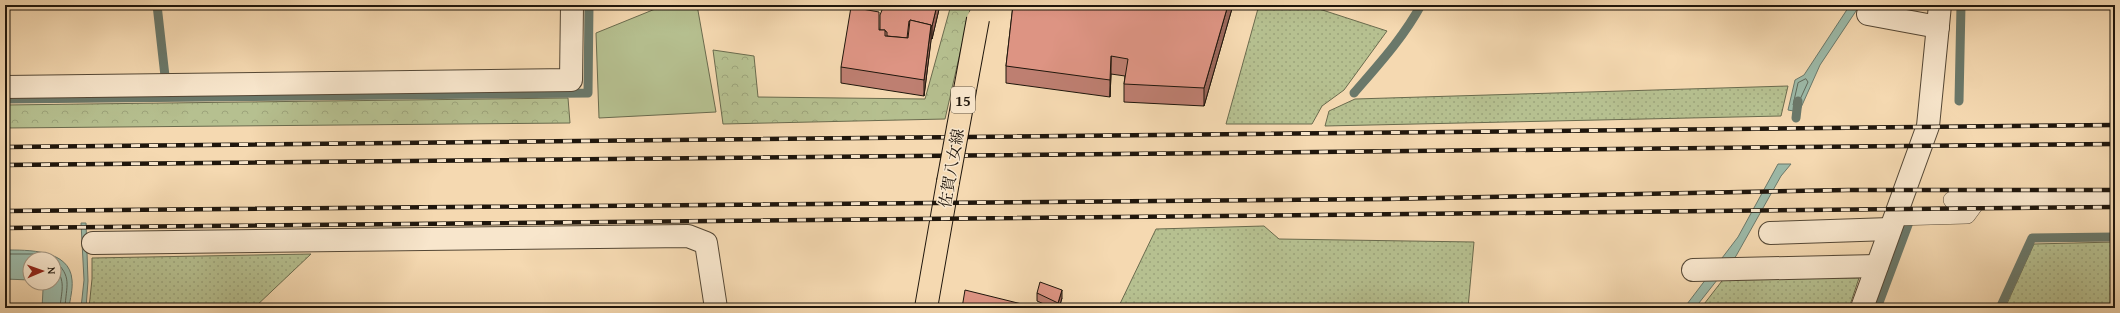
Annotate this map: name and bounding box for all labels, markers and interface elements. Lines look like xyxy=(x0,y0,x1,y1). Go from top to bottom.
road number: 15 xyxy=(951,87,975,113)
street label: 佐賀八女線 xyxy=(932,127,970,209)
north arrow xyxy=(22,251,62,291)
text: N xyxy=(44,267,60,275)

